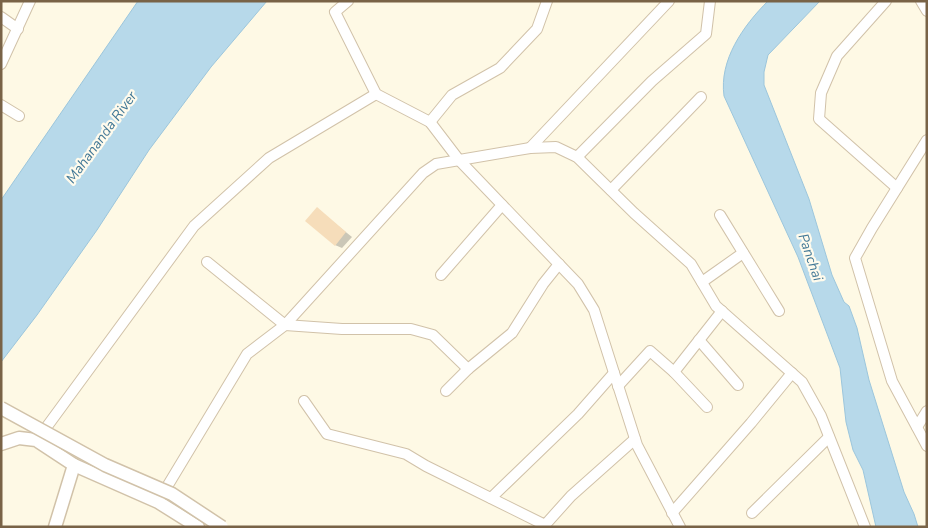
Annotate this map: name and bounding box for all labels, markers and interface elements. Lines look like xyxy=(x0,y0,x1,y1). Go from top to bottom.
water label: Mahananda River xyxy=(62,87,142,187)
water label: Panchai xyxy=(794,231,828,284)

